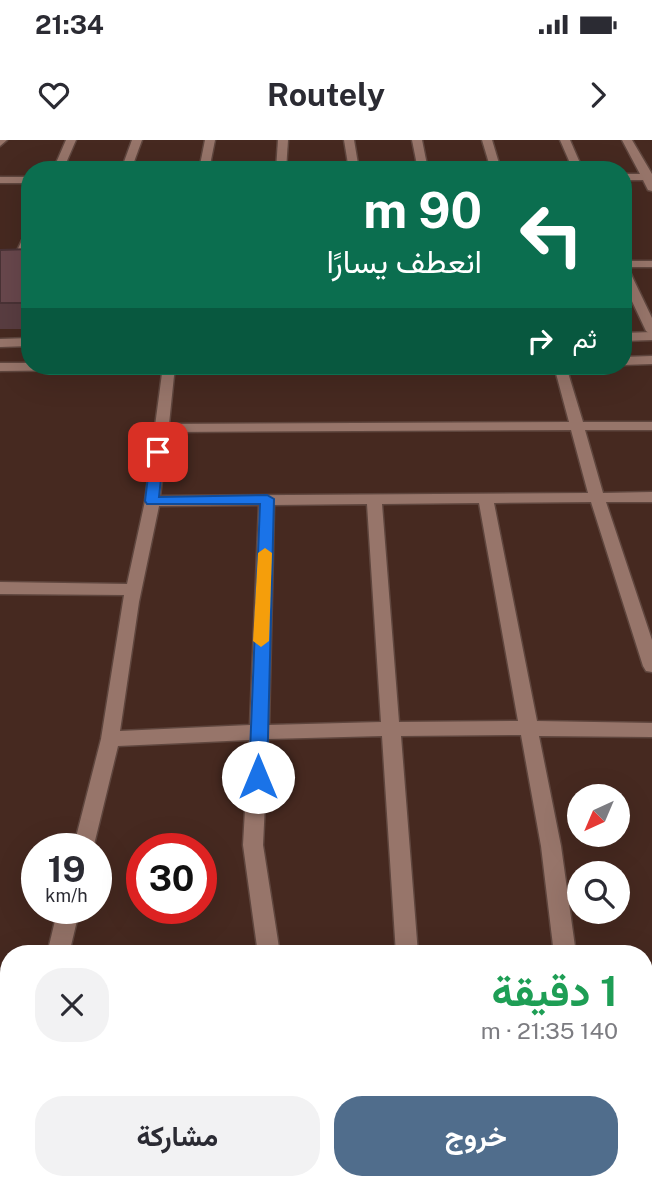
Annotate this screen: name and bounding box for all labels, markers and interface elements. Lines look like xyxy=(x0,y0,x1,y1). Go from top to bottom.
text: 21:34 xyxy=(35,9,104,40)
icon: heart xyxy=(35,76,73,114)
text: Routely xyxy=(267,76,385,113)
icon: forward xyxy=(579,76,617,114)
text: 90 m xyxy=(363,181,482,239)
icon: left xyxy=(506,189,597,280)
text: انعطف يسارًا xyxy=(326,243,482,280)
icon: right xyxy=(521,322,559,360)
text: ثم xyxy=(573,323,597,354)
pin xyxy=(128,422,188,482)
icon: arrive xyxy=(139,433,177,471)
position arrow xyxy=(221,740,295,814)
north arrow xyxy=(567,784,630,847)
map controls xyxy=(567,784,630,924)
speed limit sign: 30 xyxy=(126,833,217,924)
text: 19 xyxy=(47,849,86,890)
button: search xyxy=(567,861,630,924)
text: km/h xyxy=(45,885,88,906)
text: 1 دقيقة xyxy=(492,966,618,1015)
button: close xyxy=(35,968,109,1042)
text: 140 m · 21:35 xyxy=(481,1017,618,1044)
button: مشاركة xyxy=(35,1096,320,1176)
button: خروج xyxy=(334,1096,618,1176)

